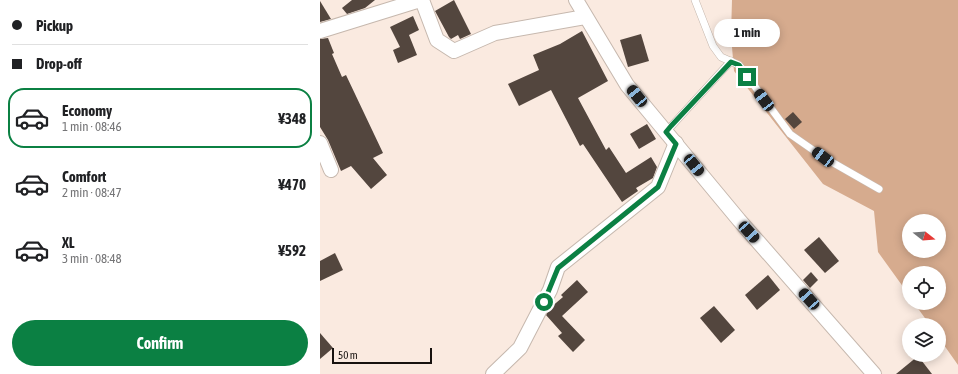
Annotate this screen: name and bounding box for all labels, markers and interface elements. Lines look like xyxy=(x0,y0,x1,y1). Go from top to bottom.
text: Pickup xyxy=(36,17,73,34)
callout: 1 min xyxy=(714,19,780,47)
text: 1 min xyxy=(734,25,760,40)
text: Drop-off xyxy=(36,55,82,72)
route end xyxy=(738,68,756,86)
car xyxy=(625,83,649,109)
car xyxy=(752,87,776,113)
icon: car xyxy=(14,100,50,136)
text: Economy xyxy=(62,102,112,119)
text: ¥348 xyxy=(278,110,306,127)
text: 1 min · 08:46 xyxy=(62,119,122,134)
car xyxy=(810,145,836,169)
car xyxy=(682,152,706,178)
icon: car xyxy=(14,166,50,202)
text: Comfort xyxy=(62,168,106,185)
text: ¥470 xyxy=(278,176,306,193)
text: 2 min · 08:47 xyxy=(62,185,122,200)
north arrow xyxy=(902,214,946,258)
map controls xyxy=(902,214,946,362)
car xyxy=(737,219,761,245)
icon: car xyxy=(14,232,50,268)
text: XL xyxy=(62,234,75,251)
text: ¥592 xyxy=(278,242,306,259)
text: 3 min · 08:48 xyxy=(62,251,122,266)
button: locate xyxy=(902,266,946,310)
car xyxy=(797,286,821,312)
route start xyxy=(535,293,553,311)
button: layers xyxy=(902,318,946,362)
button: Confirm xyxy=(12,320,308,366)
scale bar xyxy=(332,346,432,365)
text: 50 m xyxy=(338,349,358,361)

